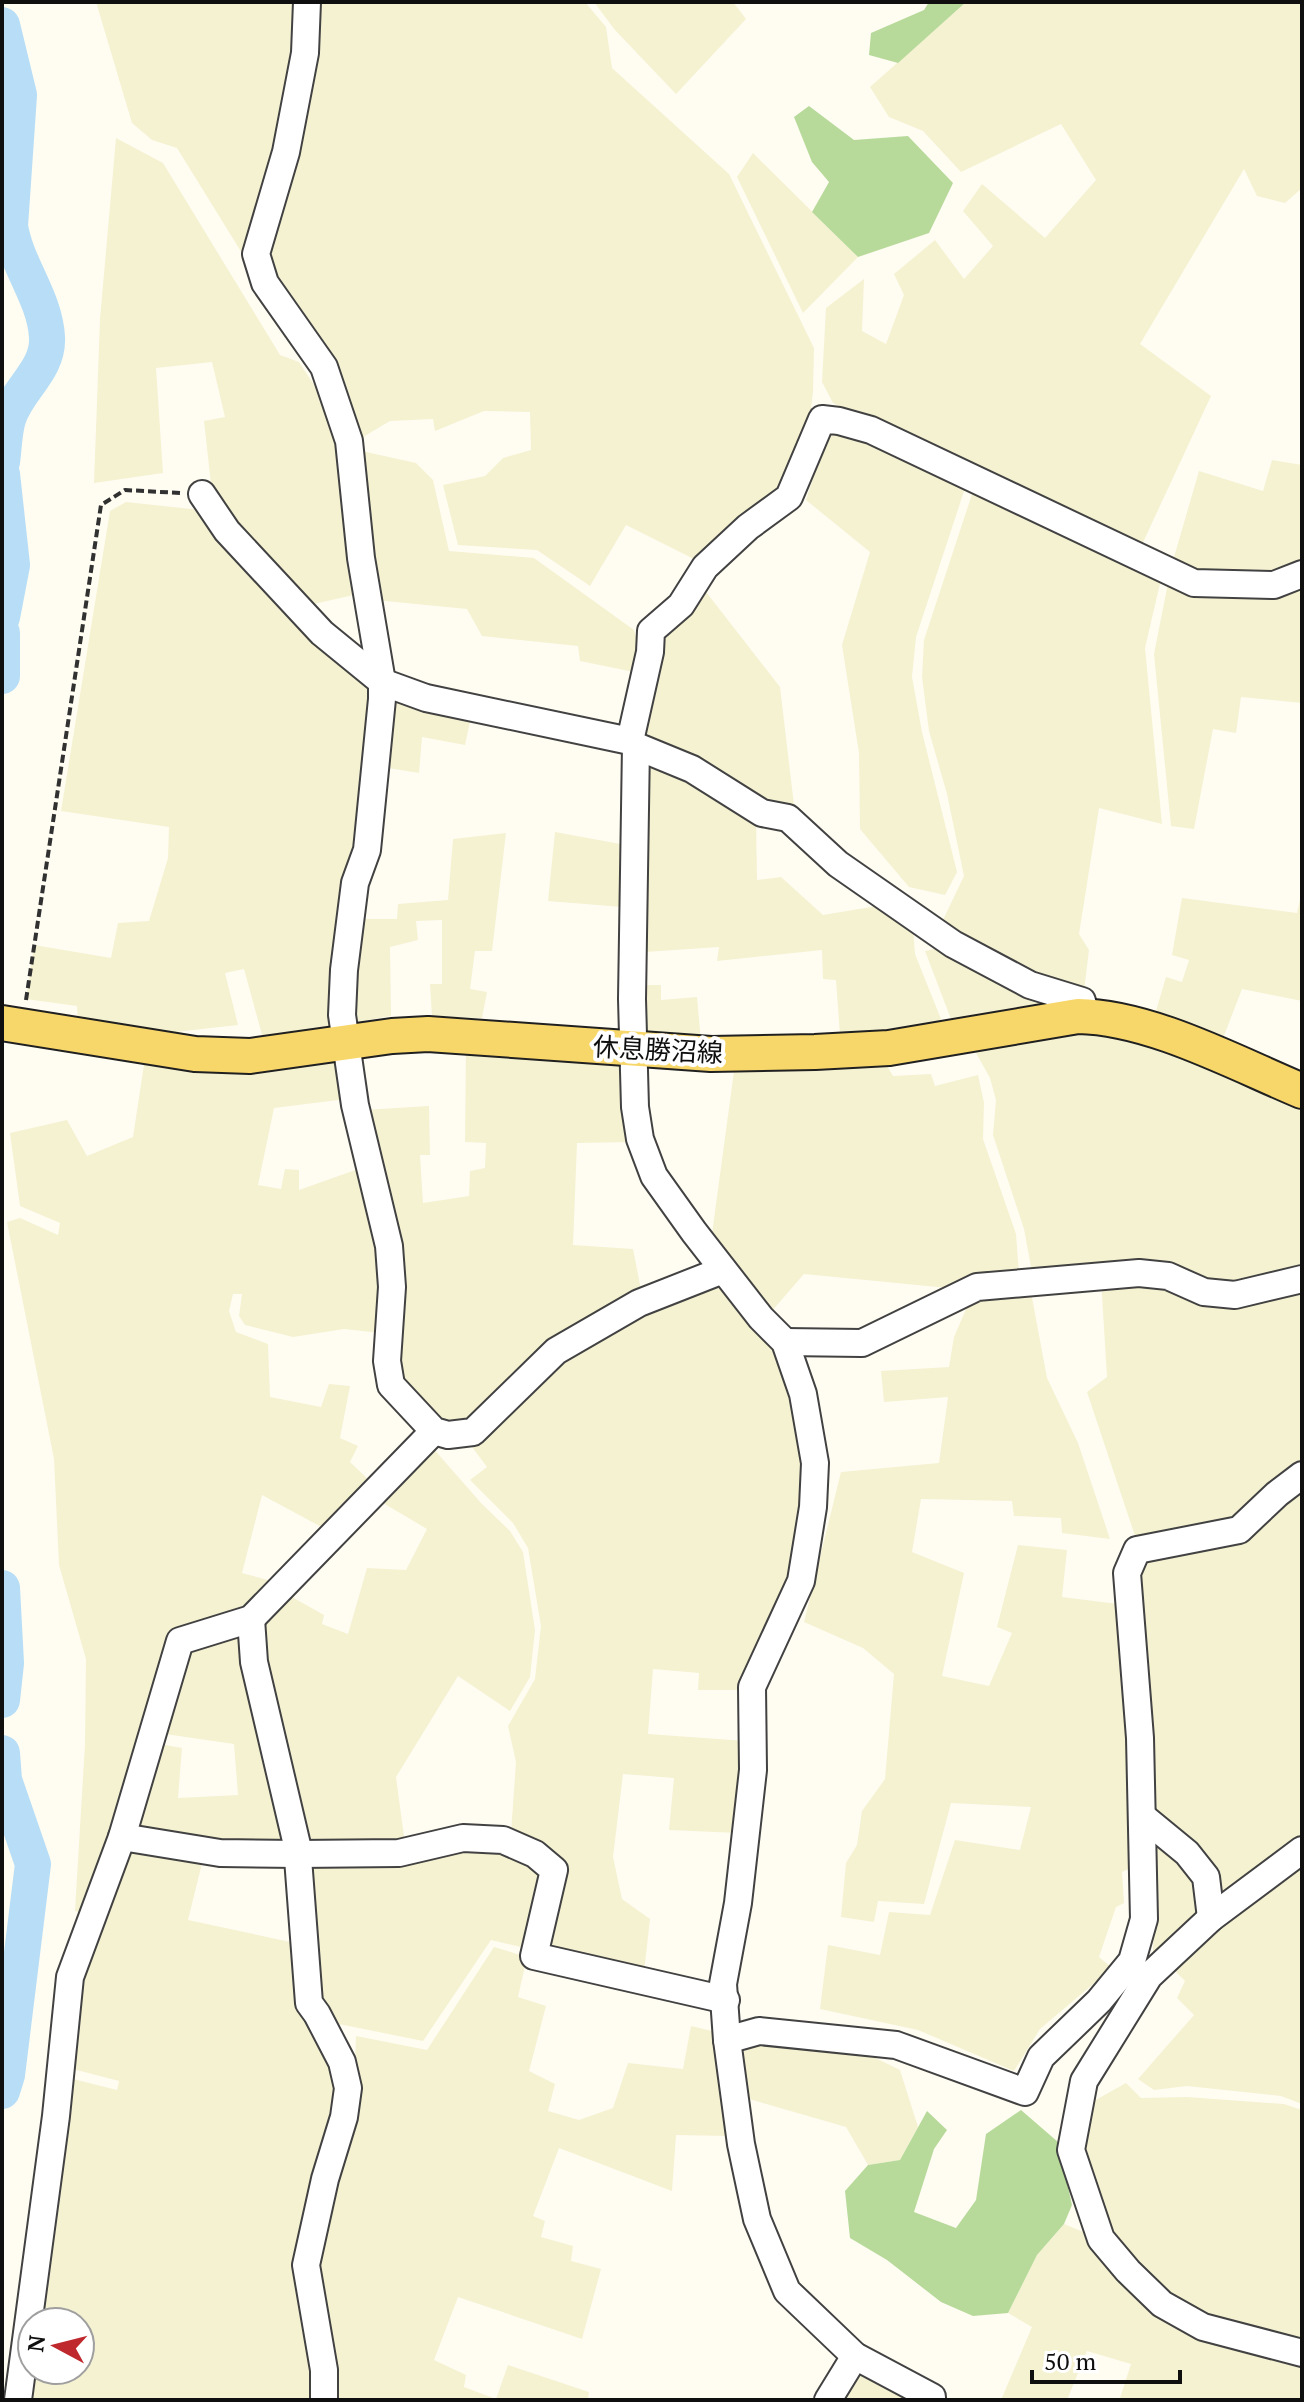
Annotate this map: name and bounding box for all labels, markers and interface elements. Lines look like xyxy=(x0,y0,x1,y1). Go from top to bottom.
street label: 休息勝沼線 xyxy=(592,1029,724,1069)
north arrow xyxy=(16,2306,96,2386)
text: N xyxy=(20,2333,51,2354)
scale bar xyxy=(1032,2334,1180,2384)
text: 50 m xyxy=(1044,2345,1096,2377)

